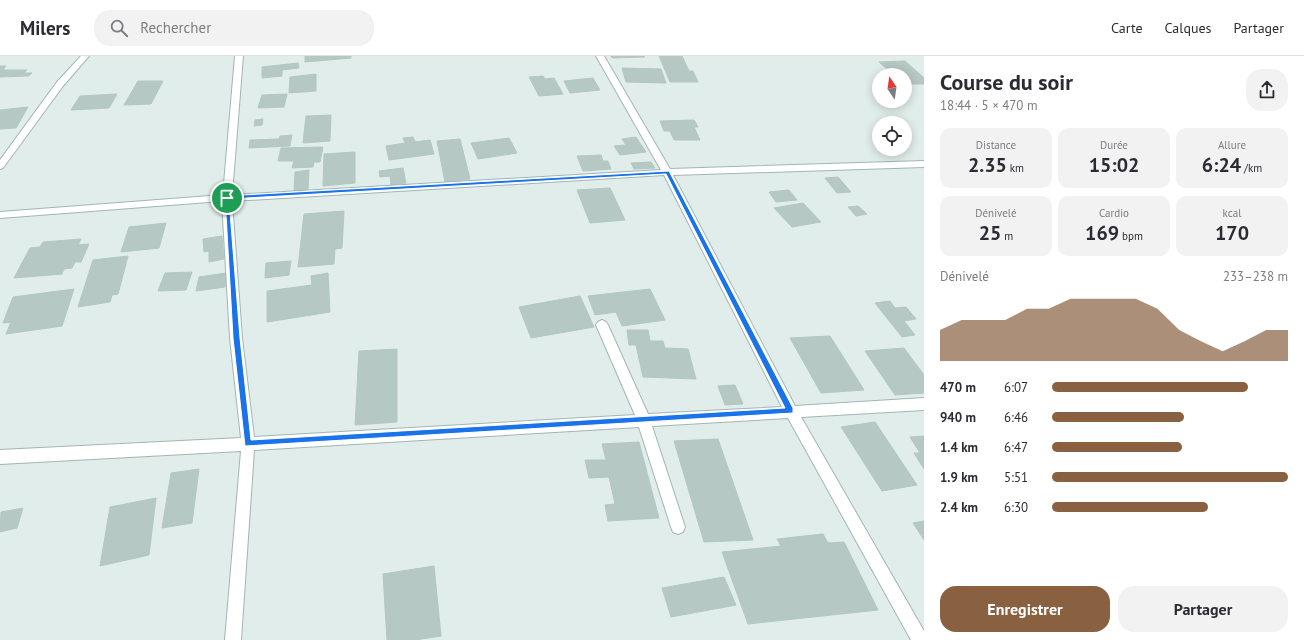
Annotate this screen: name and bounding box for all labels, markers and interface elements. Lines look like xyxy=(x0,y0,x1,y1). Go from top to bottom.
search box xyxy=(94,10,374,46)
text: Milers xyxy=(20,16,70,40)
icon: search xyxy=(108,17,130,39)
text: Rechercher xyxy=(140,18,211,37)
text: Carte xyxy=(1111,19,1143,37)
text: Calques xyxy=(1165,19,1211,37)
text: Partager xyxy=(1233,19,1284,37)
north arrow xyxy=(872,68,912,108)
map controls xyxy=(872,68,912,156)
text: Course du soir xyxy=(940,68,1073,96)
button: share xyxy=(1246,69,1288,111)
text: 18:44 · 5 × 470 m xyxy=(940,97,1037,114)
button: locate xyxy=(872,116,912,156)
text: Distance xyxy=(976,138,1016,152)
text: Durée xyxy=(1100,138,1128,152)
text: Allure xyxy=(1218,138,1246,152)
text: 2.35 xyxy=(968,152,1007,178)
text: 15:02 xyxy=(1089,152,1139,178)
text: 6:24 xyxy=(1202,152,1241,178)
text: km xyxy=(1007,161,1024,175)
text: /km xyxy=(1241,161,1262,175)
pin xyxy=(210,181,244,215)
icon: arrive xyxy=(216,187,238,209)
text: Dénivelé xyxy=(975,206,1017,220)
text: Cardio xyxy=(1099,206,1129,220)
text: kcal xyxy=(1223,206,1241,220)
text: 25 xyxy=(979,220,1001,246)
text: 169 xyxy=(1085,220,1119,246)
text: 170 xyxy=(1215,220,1249,246)
text: m xyxy=(1001,229,1013,243)
text: bpm xyxy=(1119,229,1143,243)
text: Dénivelé xyxy=(940,268,989,285)
text: 233–238 m xyxy=(1223,268,1288,285)
text: 470 m xyxy=(940,379,976,396)
text: 6:07 xyxy=(1004,379,1028,396)
text: 940 m xyxy=(940,409,976,426)
text: 6:46 xyxy=(1004,409,1028,426)
text: 1.4 km xyxy=(940,439,978,456)
text: 6:47 xyxy=(1004,439,1028,456)
text: 1.9 km xyxy=(940,469,978,486)
text: 5:51 xyxy=(1004,469,1028,486)
text: 2.4 km xyxy=(940,499,978,516)
text: 6:30 xyxy=(1004,499,1028,516)
button: Enregistrer xyxy=(940,586,1110,632)
button: Partager xyxy=(1118,586,1288,632)

